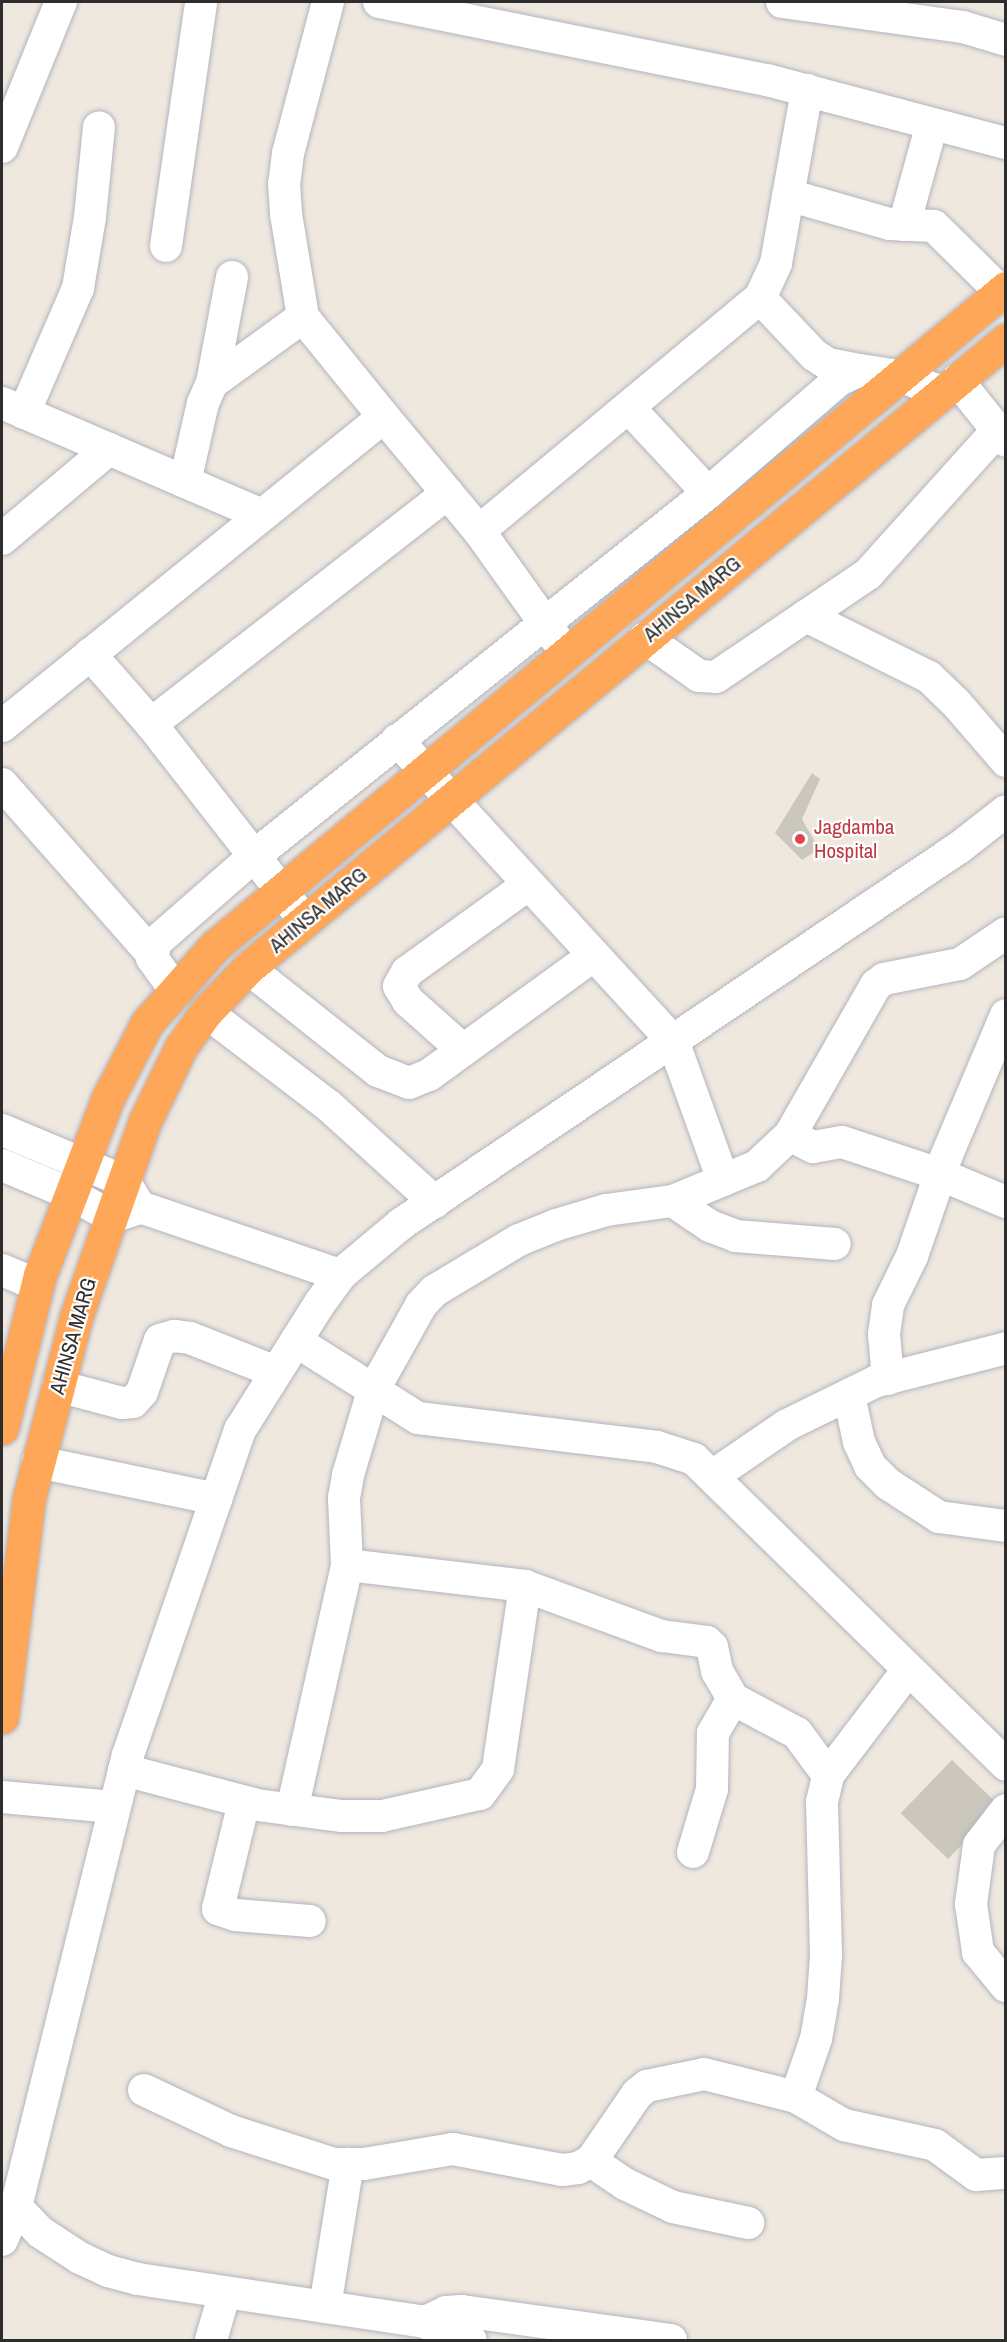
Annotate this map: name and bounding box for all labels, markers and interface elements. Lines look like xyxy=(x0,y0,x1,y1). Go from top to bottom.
street label: AHINSA MARG xyxy=(638,551,746,647)
place label: Jagdamba Hospital xyxy=(814,814,894,864)
marker: Jagdamba Hospital xyxy=(791,830,809,848)
street label: AHINSA MARG xyxy=(264,862,372,958)
street label: AHINSA MARG xyxy=(44,1275,102,1397)

